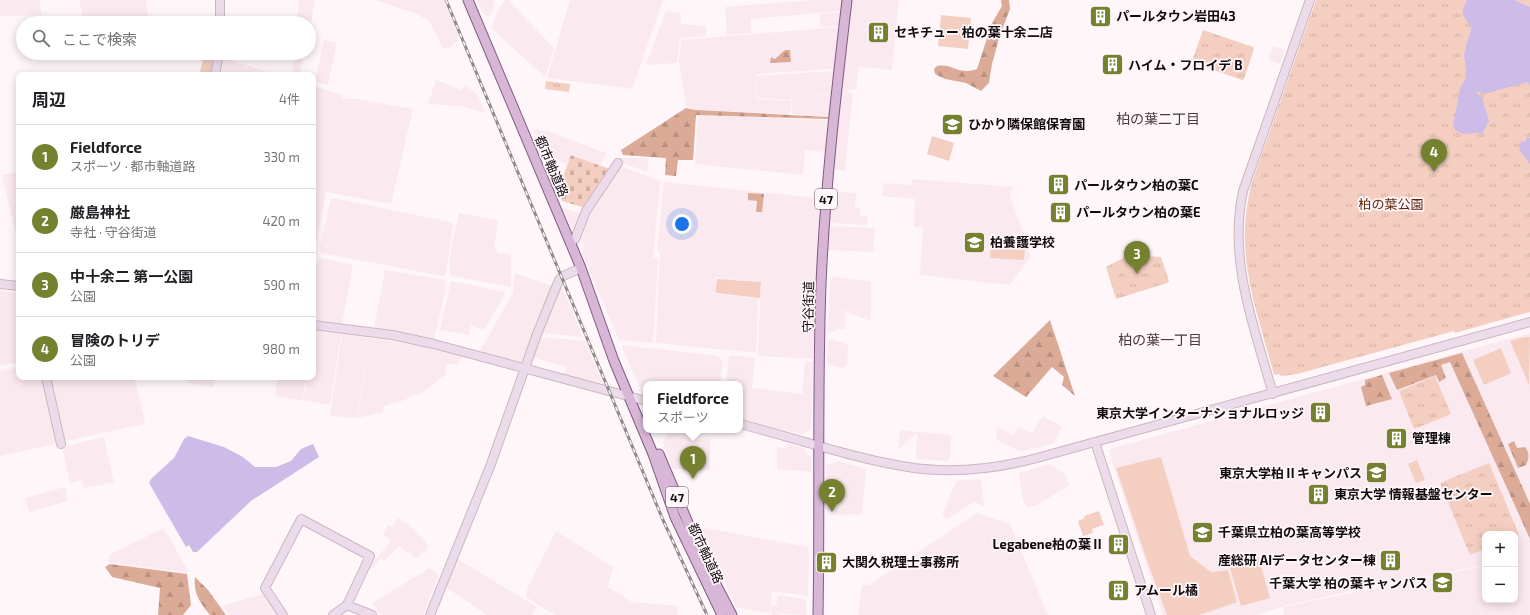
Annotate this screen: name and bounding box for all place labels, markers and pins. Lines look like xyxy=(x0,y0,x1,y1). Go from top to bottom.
building icon: パールタウン岩田43 xyxy=(1087,3,1113,29)
place label: パールタウン岩田43 xyxy=(1116,8,1236,24)
building icon: セキチュー 柏の葉十余二店 xyxy=(866,19,892,45)
place label: セキチュー 柏の葉十余二店 xyxy=(894,24,1053,40)
building icon: ハイム・フロイデ B xyxy=(1099,52,1125,78)
place label: ハイム・フロイデ B xyxy=(1128,57,1243,73)
school or university icon: ひかり隣保館保育園 xyxy=(940,111,966,137)
place label: ひかり隣保館保育園 xyxy=(968,116,1085,132)
pin: 4 xyxy=(1421,139,1447,172)
building icon: パールタウン柏の葉C xyxy=(1045,172,1071,198)
place label: パールタウン柏の葉C xyxy=(1074,177,1199,193)
building icon: パールタウン柏の葉E xyxy=(1047,199,1073,225)
place label: パールタウン柏の葉E xyxy=(1076,204,1201,220)
school or university icon: 柏養護学校 xyxy=(961,229,987,255)
place label: 柏養護学校 xyxy=(990,234,1055,250)
pin: 3 xyxy=(1124,241,1150,274)
building icon: 東京大学インターナショナルロッジ xyxy=(1307,400,1333,426)
place label: 東京大学インターナショナルロッジ xyxy=(1096,405,1304,421)
building icon: 管理棟 xyxy=(1384,425,1410,451)
place label: 管理棟 xyxy=(1412,430,1451,446)
pin: 1 xyxy=(680,446,706,479)
school or university icon: 東京大学柏Ⅱキャンパス xyxy=(1364,460,1390,486)
place label: 東京大学柏Ⅱキャンパス xyxy=(1219,465,1362,481)
pin: 2 xyxy=(819,479,845,512)
building icon: 東京大学 情報基盤センター xyxy=(1305,481,1331,507)
place label: 東京大学 情報基盤センター xyxy=(1334,486,1493,502)
school or university icon: 千葉県立柏の葉高等学校 xyxy=(1189,519,1215,545)
place label: 千葉県立柏の葉高等学校 xyxy=(1218,524,1361,540)
building icon: Legabene柏の葉Ⅱ xyxy=(1106,531,1132,557)
place label: Legabene柏の葉Ⅱ xyxy=(993,536,1104,552)
building icon: 産総研 AIデータセンター棟 xyxy=(1378,547,1404,573)
building icon: 大関久税理士事務所 xyxy=(814,549,840,575)
place label: 産総研 AIデータセンター棟 xyxy=(1218,552,1376,568)
place label: 大関久税理士事務所 xyxy=(842,554,959,570)
school or university icon: 千葉大学 柏の葉キャンパス xyxy=(1430,570,1456,596)
place label: 千葉大学 柏の葉キャンパス xyxy=(1269,575,1428,591)
building icon: アムール橘 xyxy=(1105,577,1131,603)
place label: アムール橘 xyxy=(1134,582,1198,598)

